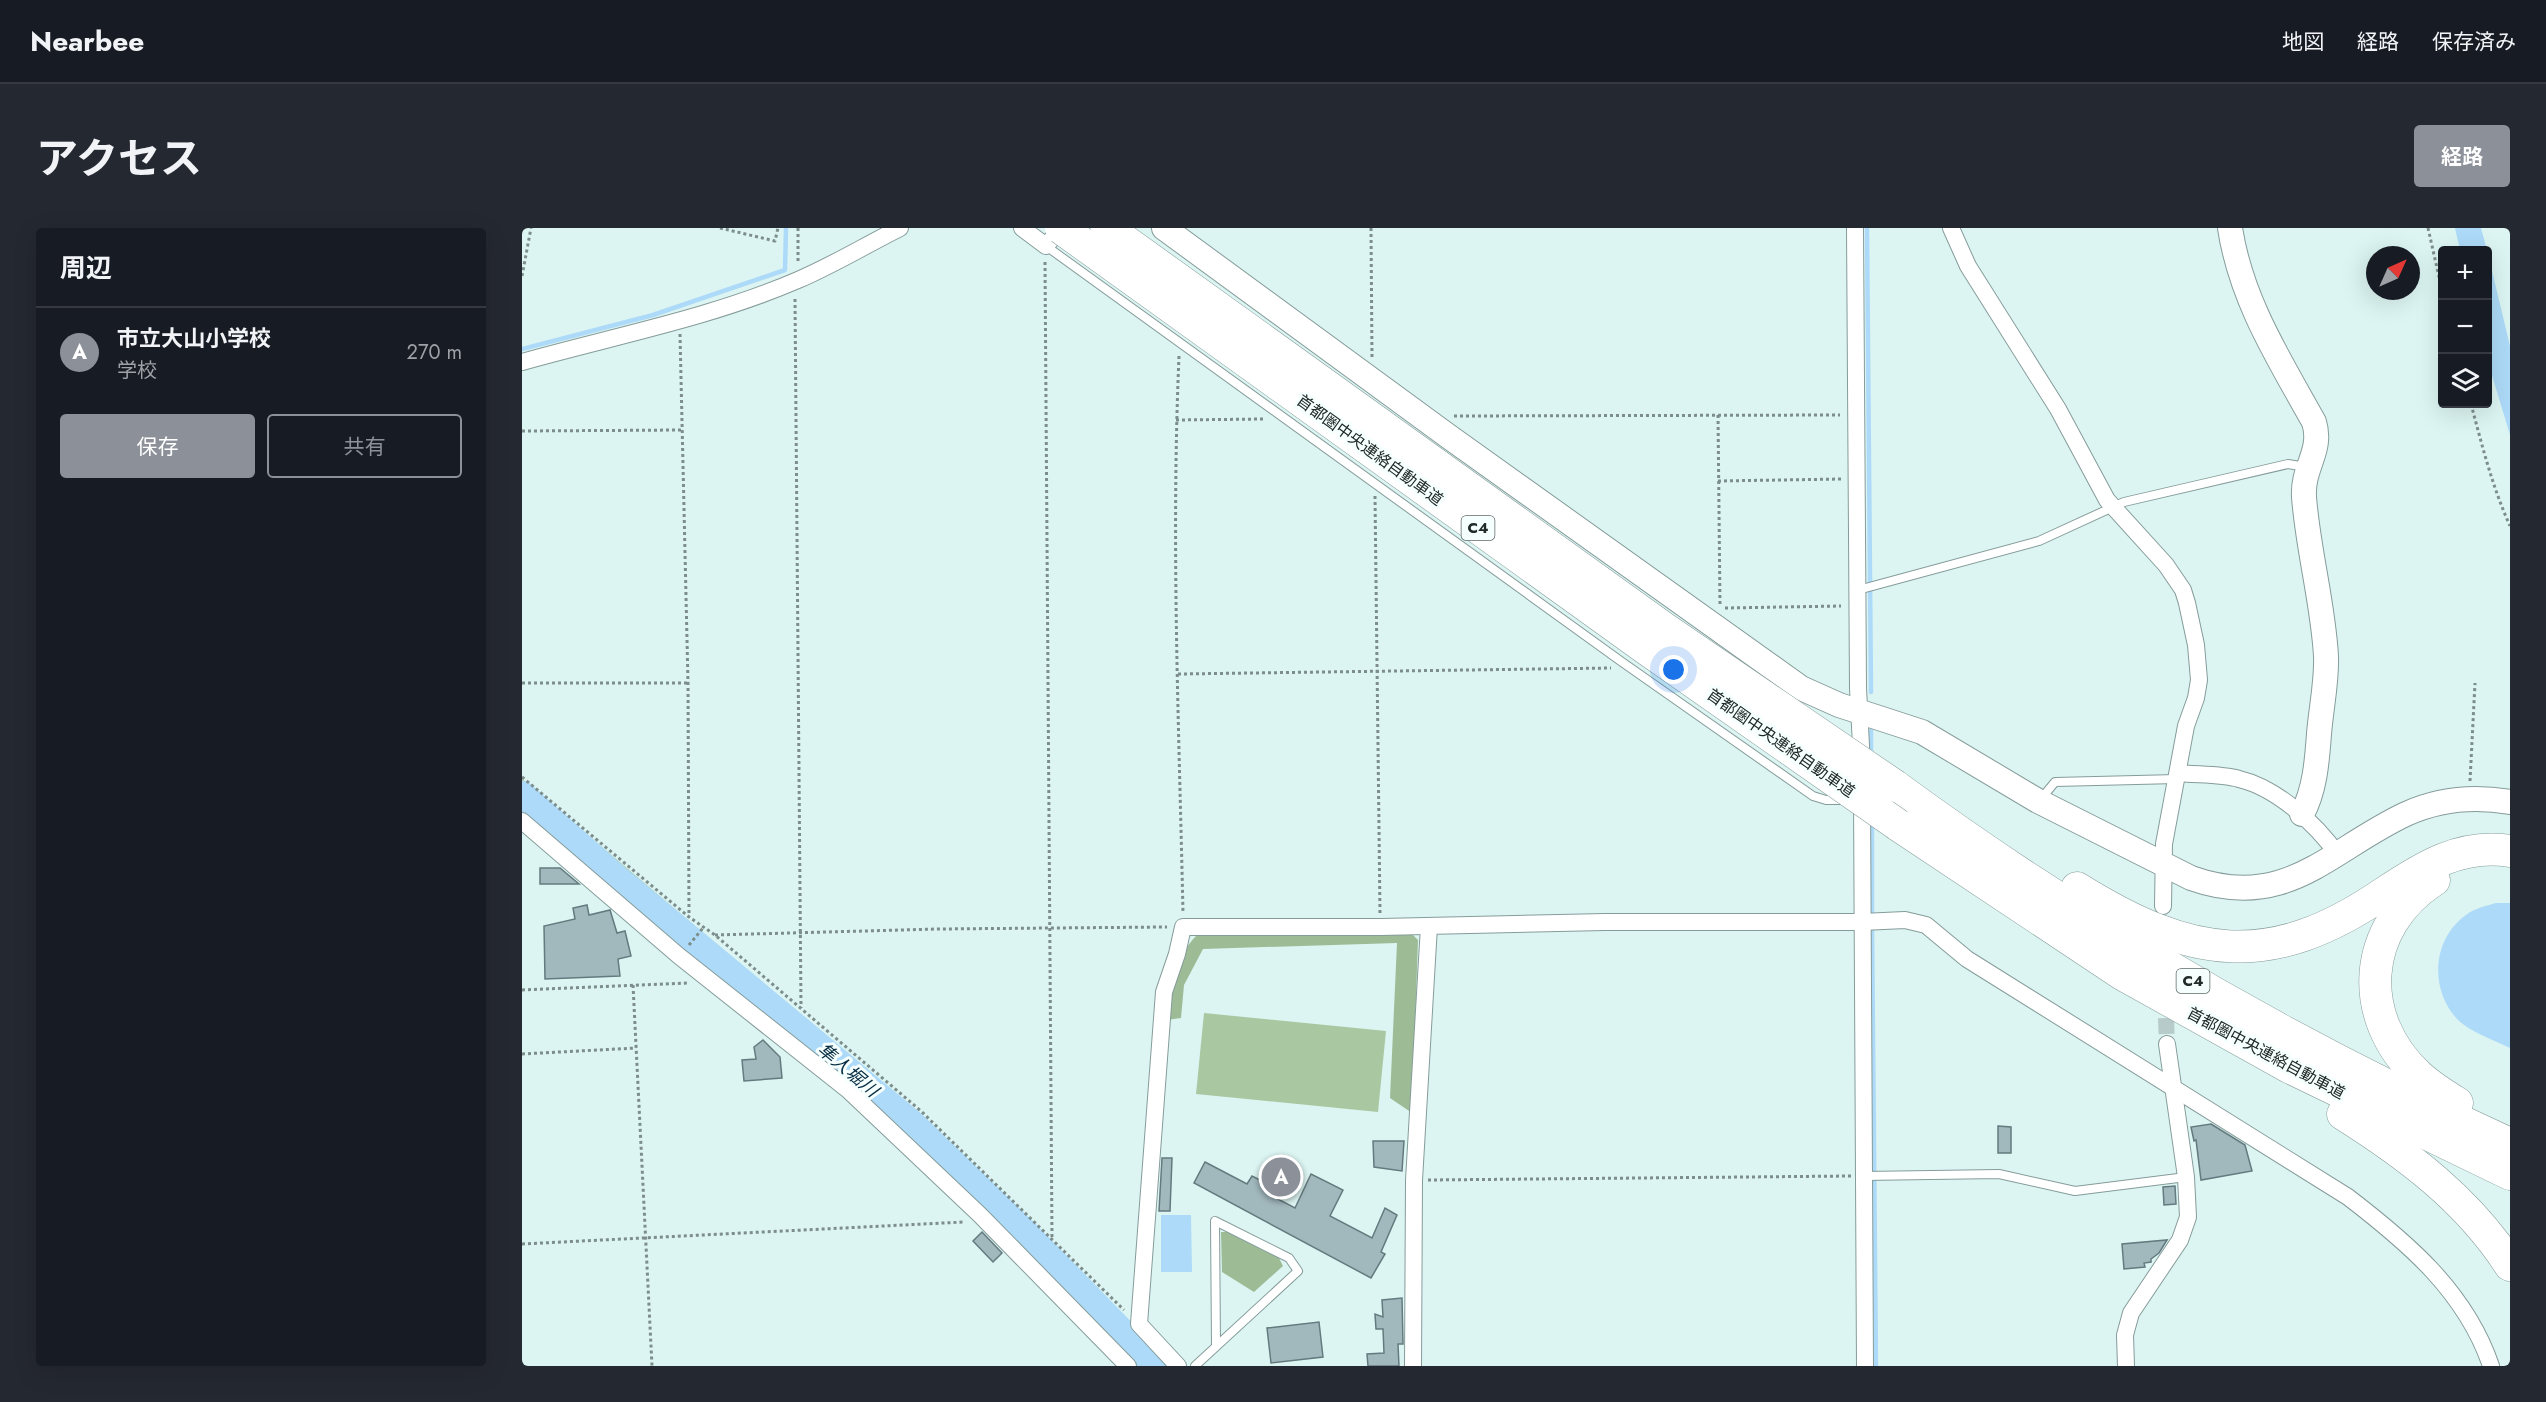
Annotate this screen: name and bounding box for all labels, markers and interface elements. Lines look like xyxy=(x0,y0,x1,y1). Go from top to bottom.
text: Nearbee xyxy=(30,21,144,62)
text: 地図 xyxy=(2282,27,2324,57)
text: 経路 xyxy=(2357,27,2399,57)
text: 保存済み xyxy=(2432,27,2516,57)
button: 経路 xyxy=(2414,125,2510,187)
text: アクセス xyxy=(36,128,202,189)
north arrow xyxy=(2366,246,2420,300)
map controls xyxy=(2438,246,2492,408)
button: + xyxy=(2438,246,2492,300)
text: 周辺 xyxy=(60,249,112,287)
button: − xyxy=(2438,300,2492,354)
text: 市立大山小学校 xyxy=(117,322,271,354)
text: A xyxy=(72,338,87,367)
text: 270 m xyxy=(407,338,462,367)
button: layers xyxy=(2438,354,2492,408)
text: 学校 xyxy=(117,356,157,385)
street label: 首都圏中央連絡自動車道 xyxy=(1292,389,1448,511)
button: 保存 xyxy=(60,414,255,478)
button: 共有 xyxy=(267,414,462,478)
road number: C4 xyxy=(1462,516,1494,540)
your location xyxy=(1659,655,1688,684)
street label: 首都圏中央連絡自動車道 xyxy=(1702,683,1860,803)
road number: C4 xyxy=(2176,969,2210,993)
street label: 首都圏中央連絡自動車道 xyxy=(2183,1002,2349,1104)
water label: 隼人堀川 xyxy=(812,1037,885,1104)
pin: A xyxy=(1262,1154,1300,1200)

